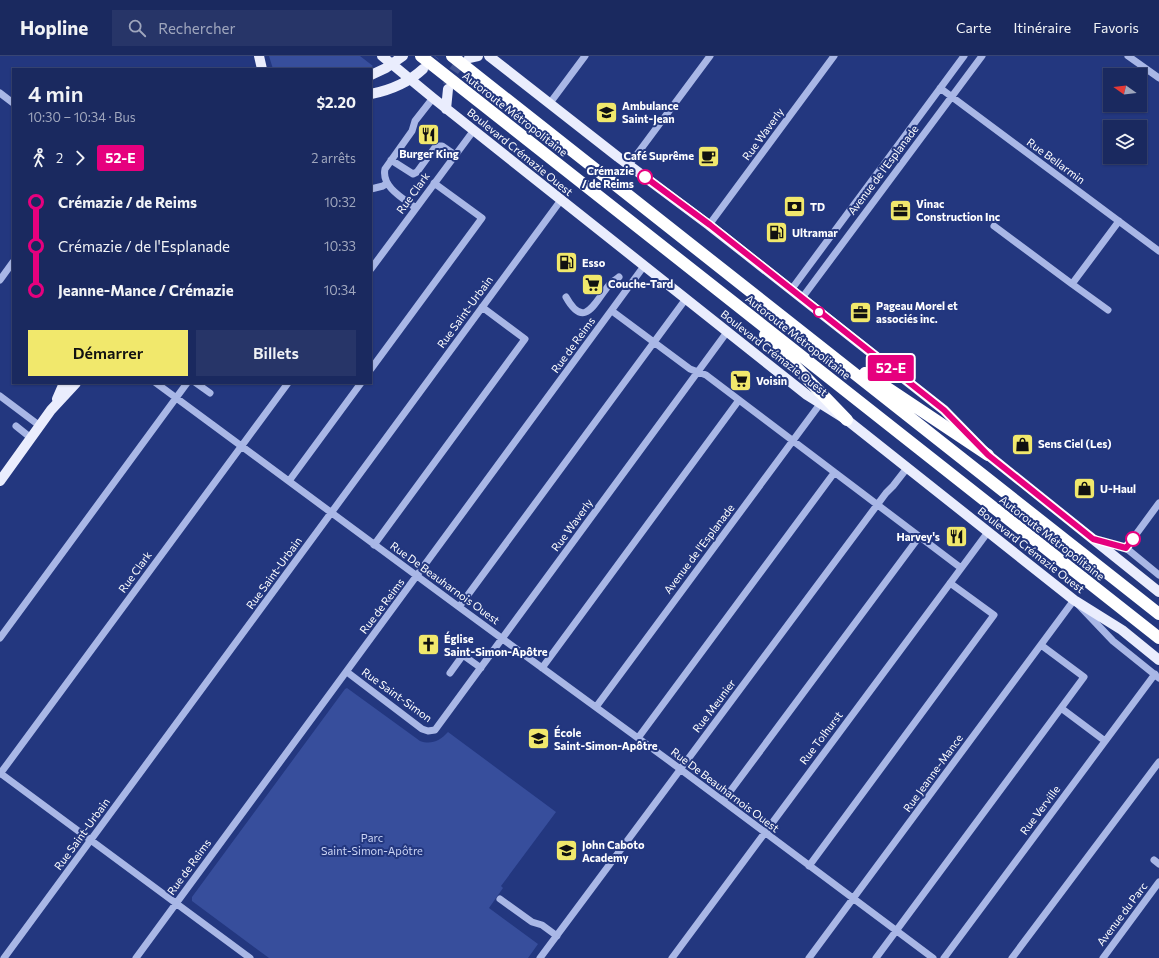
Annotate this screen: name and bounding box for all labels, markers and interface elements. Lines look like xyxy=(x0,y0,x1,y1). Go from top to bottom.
search box xyxy=(112,10,392,46)
text: Hopline xyxy=(20,16,88,39)
icon: search xyxy=(126,17,148,39)
text: Rechercher xyxy=(158,19,235,37)
text: Carte xyxy=(956,19,991,36)
text: Itinéraire xyxy=(1013,19,1071,36)
text: Favoris xyxy=(1093,19,1139,36)
north arrow xyxy=(1103,68,1147,112)
map controls xyxy=(1103,68,1147,164)
street label: Autoroute Métropolitaine xyxy=(460,69,570,159)
text: 4 min xyxy=(28,80,83,107)
text: $2.20 xyxy=(316,93,356,111)
school or university icon: Ambulance Saint-Jean xyxy=(594,99,620,125)
place label: Ambulance Saint-Jean xyxy=(622,99,679,126)
street label: Boulevard Crémazie Ouest xyxy=(465,105,576,198)
street label: Rue Waverly xyxy=(739,105,786,163)
text: 10:30 – 10:34 · Bus xyxy=(28,109,136,125)
button: layers xyxy=(1103,120,1147,164)
restaurant icon: Burger King xyxy=(416,121,442,147)
street label: Avenue de l'Esplanade xyxy=(845,122,921,217)
street label: Rue Bellarmin xyxy=(1025,135,1088,186)
cafe icon: Café Suprême xyxy=(696,143,722,169)
icon: walk xyxy=(28,147,50,169)
icon: forward xyxy=(69,147,91,169)
place label: Burger King xyxy=(399,147,459,160)
text: 52-E xyxy=(105,149,136,166)
place label: Café Suprême xyxy=(624,149,694,162)
text: 2 xyxy=(56,150,63,166)
text: 2 arrêts xyxy=(311,150,356,166)
place label: Crémazie / de Reims xyxy=(582,164,634,190)
marker: Crémazie / de Reims xyxy=(637,169,653,185)
street label: Rue Clark xyxy=(393,170,432,216)
text: Crémazie / de Reims xyxy=(58,193,197,211)
text: 10:32 xyxy=(324,194,356,210)
bank icon: TD xyxy=(781,194,807,220)
office icon: Vinac Construction Inc xyxy=(888,197,914,223)
place label: Vinac Construction Inc xyxy=(916,197,1000,223)
place label: TD xyxy=(810,200,825,213)
fuel station icon: Ultramar xyxy=(764,220,790,246)
place label: Ultramar xyxy=(792,226,838,239)
text: Crémazie / de l'Esplanade xyxy=(58,237,230,255)
text: 10:33 xyxy=(324,238,356,254)
fuel station icon: Esso xyxy=(553,250,579,276)
place label: Esso xyxy=(582,256,606,269)
supermarket icon: Couche-Tard xyxy=(580,271,606,297)
street label: Rue Saint-Urbain xyxy=(434,273,495,350)
place label: Couche-Tard xyxy=(608,277,673,290)
text: Jeanne-Mance / Crémazie xyxy=(58,281,234,299)
text: 10:34 xyxy=(324,282,356,298)
street label: Autoroute Métropolitaine xyxy=(743,292,853,382)
office icon: Pageau Morel et associés inc. xyxy=(847,299,873,325)
place label: Pageau Morel et associés inc. xyxy=(876,299,958,325)
unlabelled marker xyxy=(813,306,825,318)
street label: Boulevard Crémazie Ouest xyxy=(718,307,831,399)
street label: Rue de Reims xyxy=(548,314,597,375)
button: Démarrer xyxy=(28,330,188,376)
button: Billets xyxy=(196,330,356,376)
line badge: 52-E xyxy=(863,355,919,381)
text: 52-E xyxy=(876,359,906,376)
supermarket icon: Voisin xyxy=(728,368,754,394)
place label: Voisin xyxy=(756,374,787,387)
shop icon: Sens Ciel (Les) xyxy=(1010,431,1036,457)
place label: Sens Ciel (Les) xyxy=(1038,437,1112,450)
shop icon: U-Haul xyxy=(1072,476,1098,502)
place label: U-Haul xyxy=(1100,482,1136,495)
street label: Autoroute Métropolitaine xyxy=(997,493,1107,583)
street label: Rue Waverly xyxy=(548,496,595,554)
street label: Avenue de l'Esplanade xyxy=(661,501,737,596)
street label: Boulevard Crémazie Ouest xyxy=(975,504,1088,596)
restaurant icon: Harvey's xyxy=(943,524,969,550)
place label: Harvey's xyxy=(896,530,940,543)
unlabelled marker xyxy=(1125,531,1141,547)
street label: Rue Saint-Urbain xyxy=(243,534,304,611)
street label: Rue De Beauharnois Ouest xyxy=(388,539,503,627)
street label: Rue Clark xyxy=(115,549,154,595)
street label: Rue de Reims xyxy=(357,575,407,636)
place label: Église Saint-Simon-Apôtre xyxy=(444,631,548,658)
church icon: Église Saint-Simon-Apôtre xyxy=(415,632,441,658)
street label: Rue Saint-Simon xyxy=(360,665,435,724)
street label: Rue Meunier xyxy=(689,676,738,735)
street label: Rue Tolhurst xyxy=(796,708,845,767)
place label: École Saint-Simon-Apôtre xyxy=(554,725,658,752)
school or university icon: École Saint-Simon-Apôtre xyxy=(525,726,551,752)
street label: Rue Jeanne-Mance xyxy=(900,731,966,815)
street label: Rue De Beauharnois Ouest xyxy=(669,745,782,835)
street label: Rue Verville xyxy=(1017,782,1062,837)
street label: Rue Saint-Urbain xyxy=(51,795,112,872)
park label: Parc Saint-Simon-Apôtre xyxy=(321,831,423,857)
street label: Rue de Reims xyxy=(164,836,213,897)
school or university icon: John Caboto Academy xyxy=(554,838,580,864)
place label: John Caboto Academy xyxy=(582,838,645,864)
street label: Avenue du Parc xyxy=(1094,880,1150,948)

